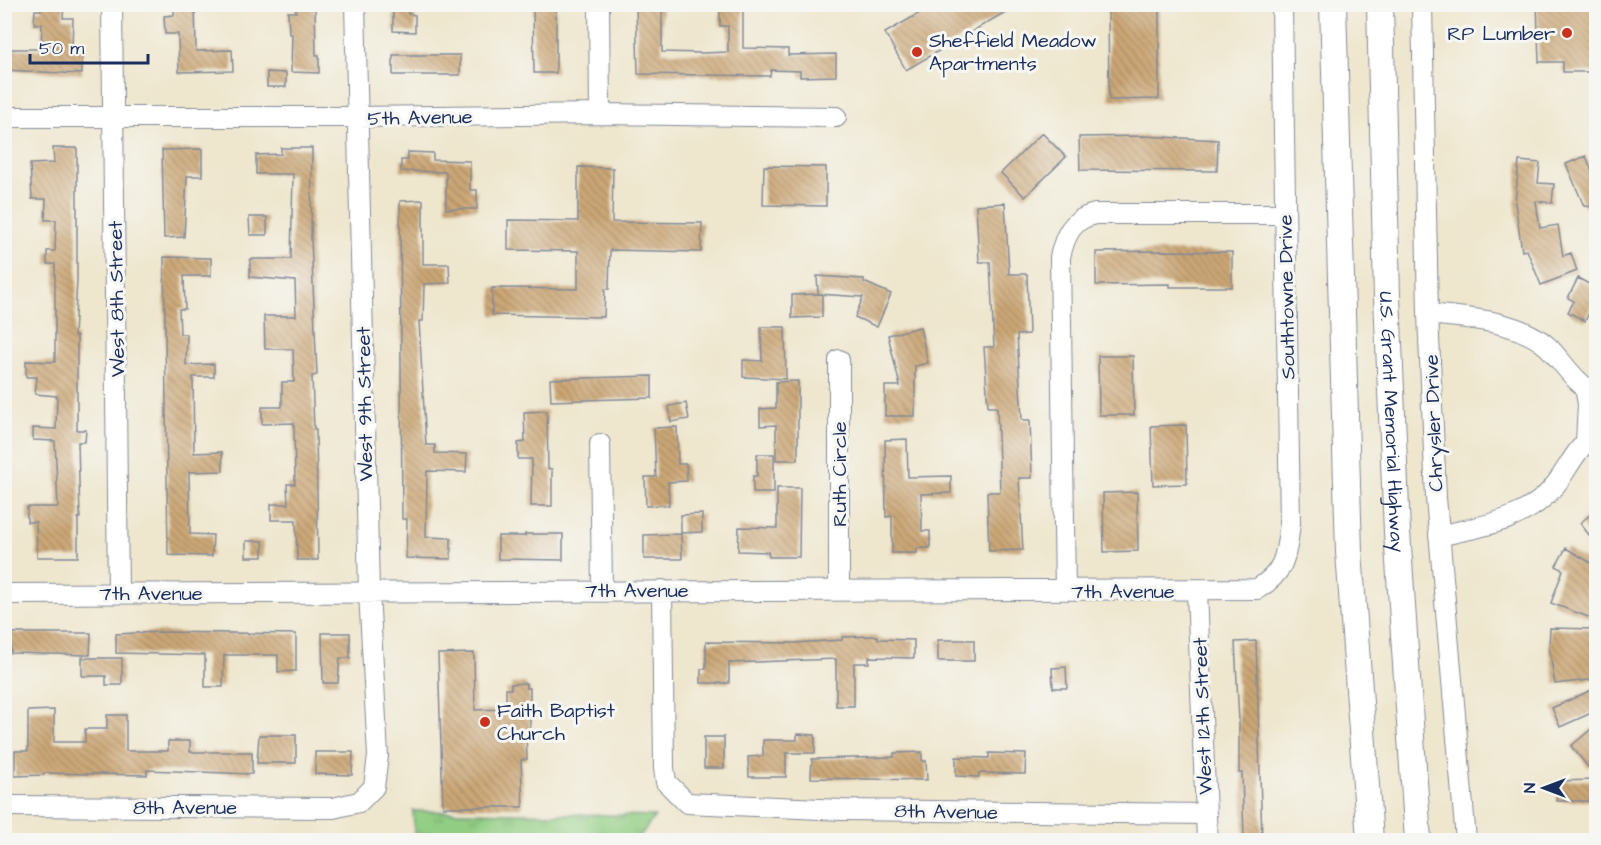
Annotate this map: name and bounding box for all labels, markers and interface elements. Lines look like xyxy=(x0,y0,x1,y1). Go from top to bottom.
place label: RP Lumber xyxy=(1447,20,1555,48)
marker: RP Lumber xyxy=(1560,26,1574,40)
scale bar xyxy=(30,27,148,65)
place label: Sheffield Meadow Apartments xyxy=(929,27,1097,78)
text: 50 m xyxy=(39,36,84,61)
marker: Sheffield Meadow Apartments xyxy=(910,45,924,59)
street label: 5th Avenue xyxy=(367,103,473,133)
street label: Southtowne Drive xyxy=(1272,214,1302,380)
street label: West 8th Street xyxy=(102,221,132,377)
street label: U.S. Grant Memorial Highway xyxy=(1372,291,1411,553)
street label: West 9th Street xyxy=(350,326,380,482)
street label: Chrysler Drive xyxy=(1418,354,1451,492)
street label: Ruth Circle xyxy=(826,421,854,527)
street label: 7th Avenue xyxy=(585,577,689,605)
street label: 7th Avenue xyxy=(1071,578,1175,606)
street label: 7th Avenue xyxy=(99,580,203,608)
street label: West 12th Street xyxy=(1186,637,1220,795)
place label: Faith Baptist Church xyxy=(497,697,615,748)
marker: Faith Baptist Church xyxy=(478,715,492,729)
north arrow xyxy=(1514,758,1574,818)
text: N xyxy=(1519,783,1541,793)
street label: 8th Avenue xyxy=(133,794,237,822)
street label: 8th Avenue xyxy=(894,797,998,827)

